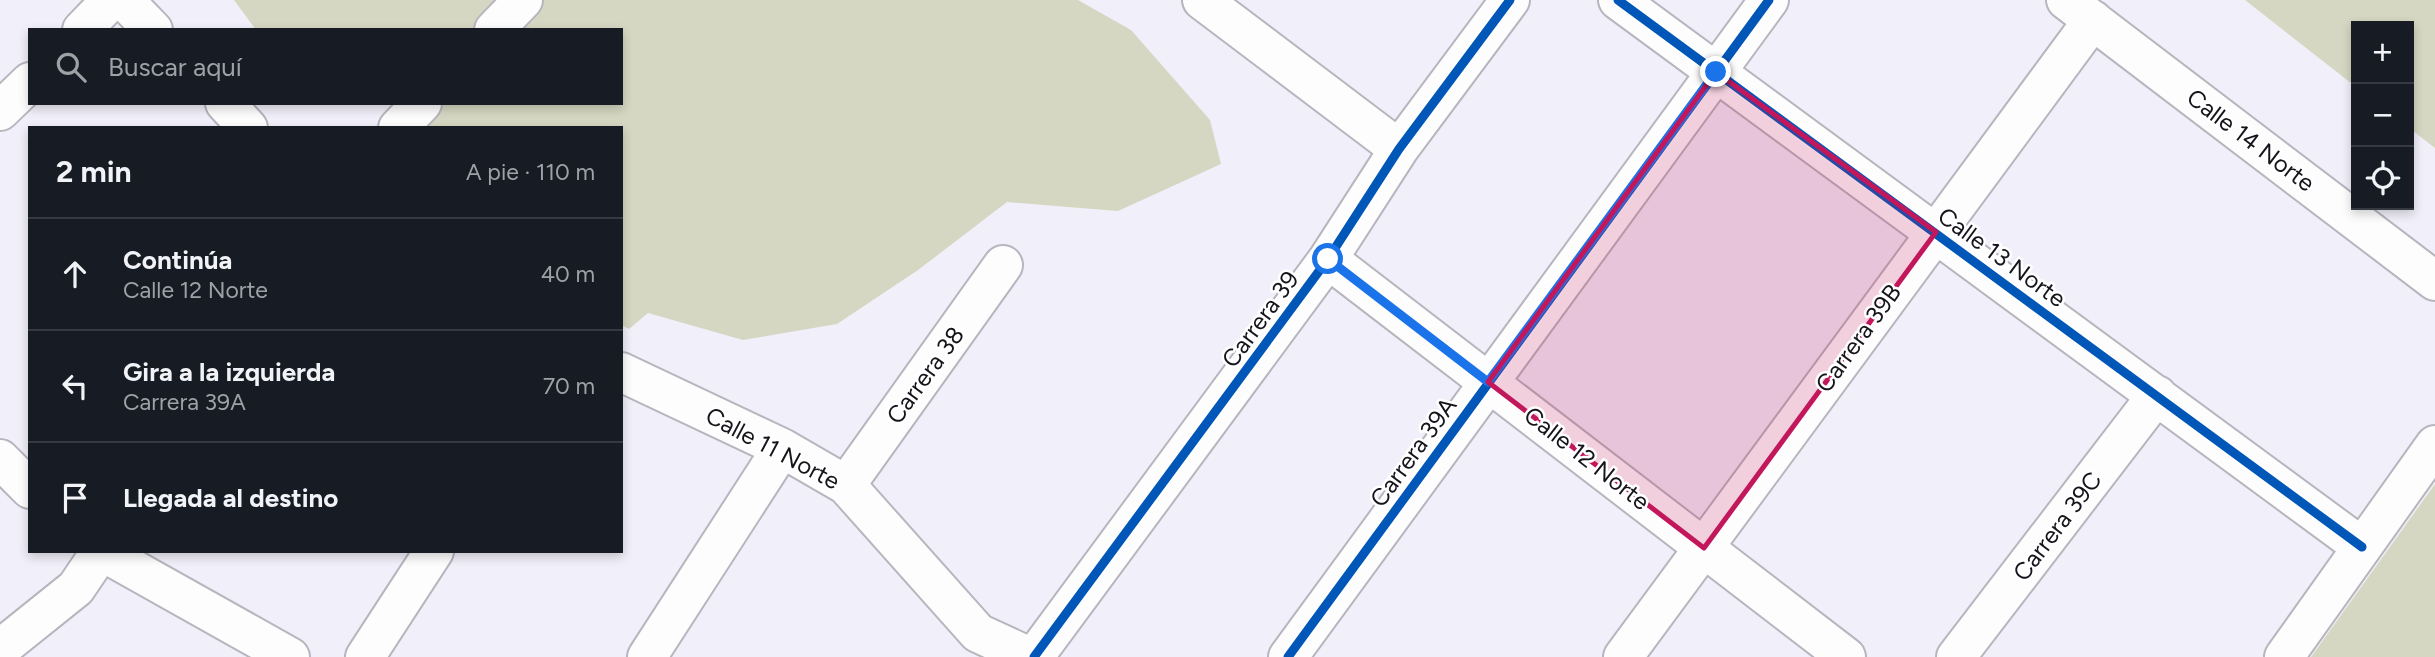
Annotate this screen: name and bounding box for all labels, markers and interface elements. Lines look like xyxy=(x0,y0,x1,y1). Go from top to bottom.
map controls xyxy=(2351,21,2414,210)
button: + xyxy=(2351,21,2414,84)
search box xyxy=(28,28,623,105)
icon: search xyxy=(52,48,90,86)
text: Buscar aquí xyxy=(108,51,242,83)
route end xyxy=(1700,56,1731,87)
street label: Calle 14 Norte xyxy=(2181,82,2321,198)
button: − xyxy=(2351,84,2414,147)
button: locate xyxy=(2351,147,2414,210)
text: 2 min xyxy=(56,153,132,190)
text: A pie · 110 m xyxy=(466,158,595,186)
street label: Calle 13 Norte xyxy=(1932,201,2072,313)
route start xyxy=(1312,243,1343,274)
text: Continúa xyxy=(123,244,232,276)
icon: ahead xyxy=(56,255,94,293)
text: 40 m xyxy=(541,260,595,288)
street label: Carrera 39 xyxy=(1215,265,1305,373)
text: Calle 12 Norte xyxy=(123,276,268,304)
street label: Carrera 39B xyxy=(1809,278,1907,398)
street label: Carrera 38 xyxy=(880,321,970,429)
text: Gira a la izquierda xyxy=(123,356,335,388)
icon: left xyxy=(56,367,94,405)
text: 70 m xyxy=(543,372,595,400)
text: Carrera 39A xyxy=(123,388,246,416)
street label: Carrera 39A xyxy=(1364,391,1463,512)
street label: Calle 12 Norte xyxy=(1519,400,1655,516)
street label: Calle 11 Norte xyxy=(701,401,845,495)
street label: Carrera 39C xyxy=(2007,466,2107,586)
icon: arrive xyxy=(56,479,94,517)
text: Llegada al destino xyxy=(123,482,338,514)

